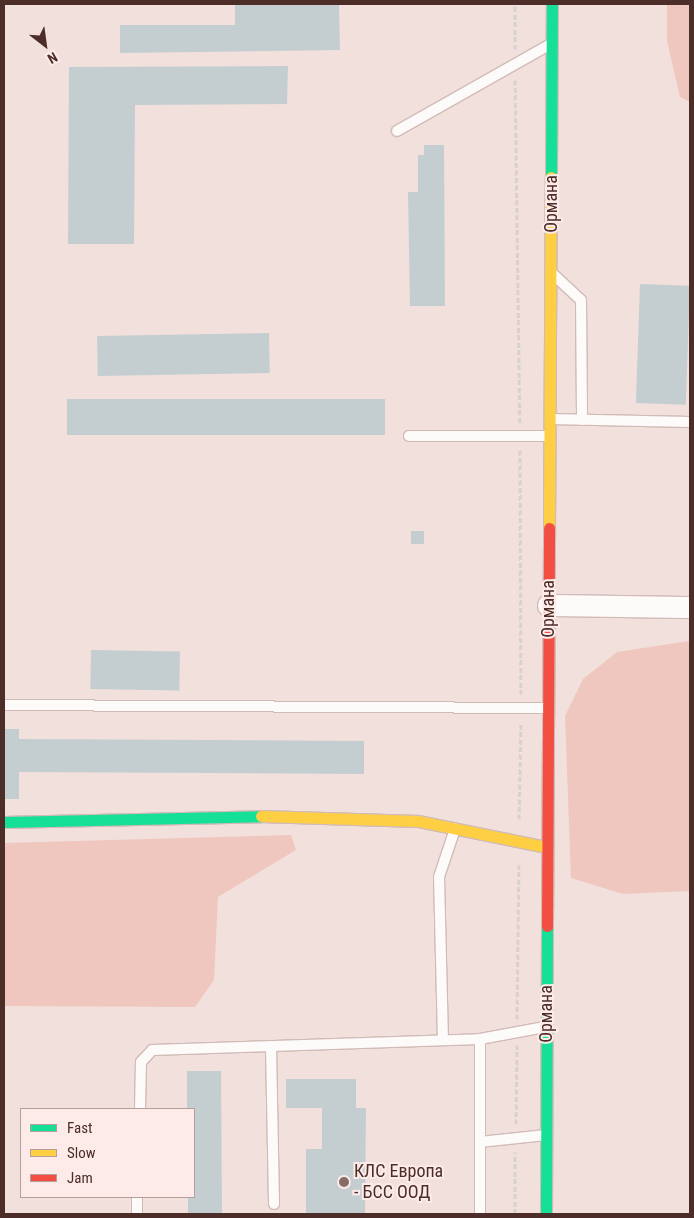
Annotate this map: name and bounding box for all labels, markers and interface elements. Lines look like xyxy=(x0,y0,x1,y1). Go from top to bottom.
north arrow xyxy=(20,20,70,70)
text: N xyxy=(45,49,60,67)
street label: Ормана xyxy=(540,175,562,233)
street label: Ормана xyxy=(537,580,559,638)
street label: Ормана xyxy=(535,985,557,1043)
legend xyxy=(20,1108,195,1198)
text: Fast xyxy=(67,1119,92,1137)
text: Slow xyxy=(67,1144,96,1162)
place label: КЛС Европа - БСС ООД xyxy=(354,1161,443,1204)
text: Jam xyxy=(67,1169,93,1187)
marker: КЛС Европа - БСС ООД xyxy=(338,1176,350,1188)

